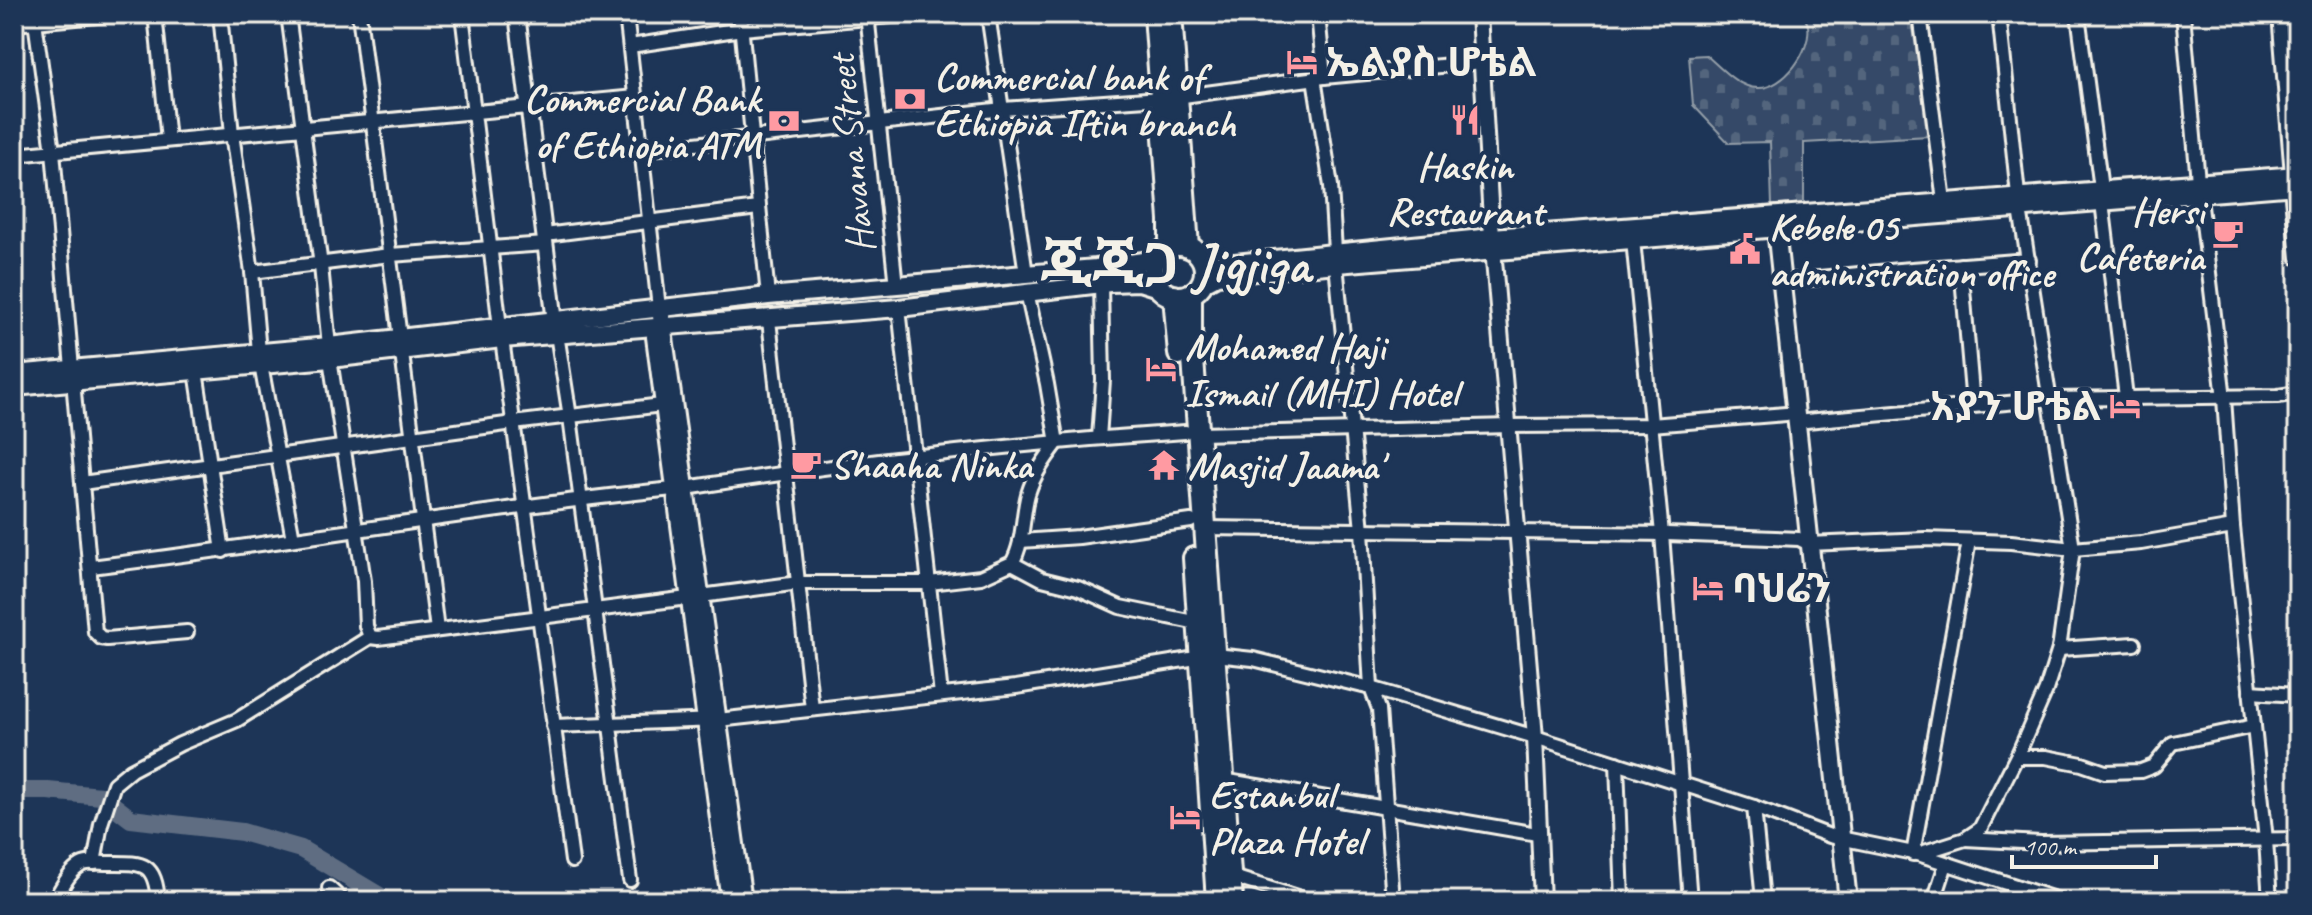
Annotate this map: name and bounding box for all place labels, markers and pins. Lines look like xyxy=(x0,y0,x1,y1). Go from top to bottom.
place label: ኤልያስ ሆቴል xyxy=(1326,38,1537,88)
hotel icon: ኤልያስ ሆቴል xyxy=(1285,45,1319,79)
place label: Commercial bank of Ethiopia Iftin branch xyxy=(934,52,1237,148)
place label: Commercial Bank of Ethiopia ATM xyxy=(524,74,764,170)
bank icon: Commercial bank of Ethiopia Iftin branch xyxy=(893,82,927,116)
restaurant icon: Haskin Restaurant xyxy=(1448,103,1482,137)
bank icon: Commercial Bank of Ethiopia ATM xyxy=(767,104,801,138)
place label: Haskin Restaurant xyxy=(1387,141,1548,237)
place label: Hersi Cafeteria xyxy=(2076,186,2209,282)
place label: Kebele 05 administration office xyxy=(1769,202,2056,298)
cafe icon: Hersi Cafeteria xyxy=(2211,216,2245,250)
public building icon: Kebele 05 administration office xyxy=(1728,232,1762,266)
place label: Mohamed Haji Ismail (MHI) Hotel xyxy=(1185,322,1464,418)
hotel icon: Mohamed Haji Ismail (MHI) Hotel xyxy=(1144,352,1178,386)
place label: አያን ሆቴል xyxy=(1930,382,2101,432)
hotel icon: አያን ሆቴል xyxy=(2108,389,2142,423)
place label: Shaaha Ninka xyxy=(830,440,1034,490)
place label: Masjid Jaama' xyxy=(1188,441,1390,491)
cafe icon: Shaaha Ninka xyxy=(789,447,823,481)
temple icon: Masjid Jaama' xyxy=(1147,448,1181,482)
place label: ባህሬን xyxy=(1732,564,1831,614)
hotel icon: ባህሬን xyxy=(1691,571,1725,605)
place label: Estanbul Plaza Hotel xyxy=(1209,770,1371,866)
hotel icon: Estanbul Plaza Hotel xyxy=(1168,800,1202,834)

